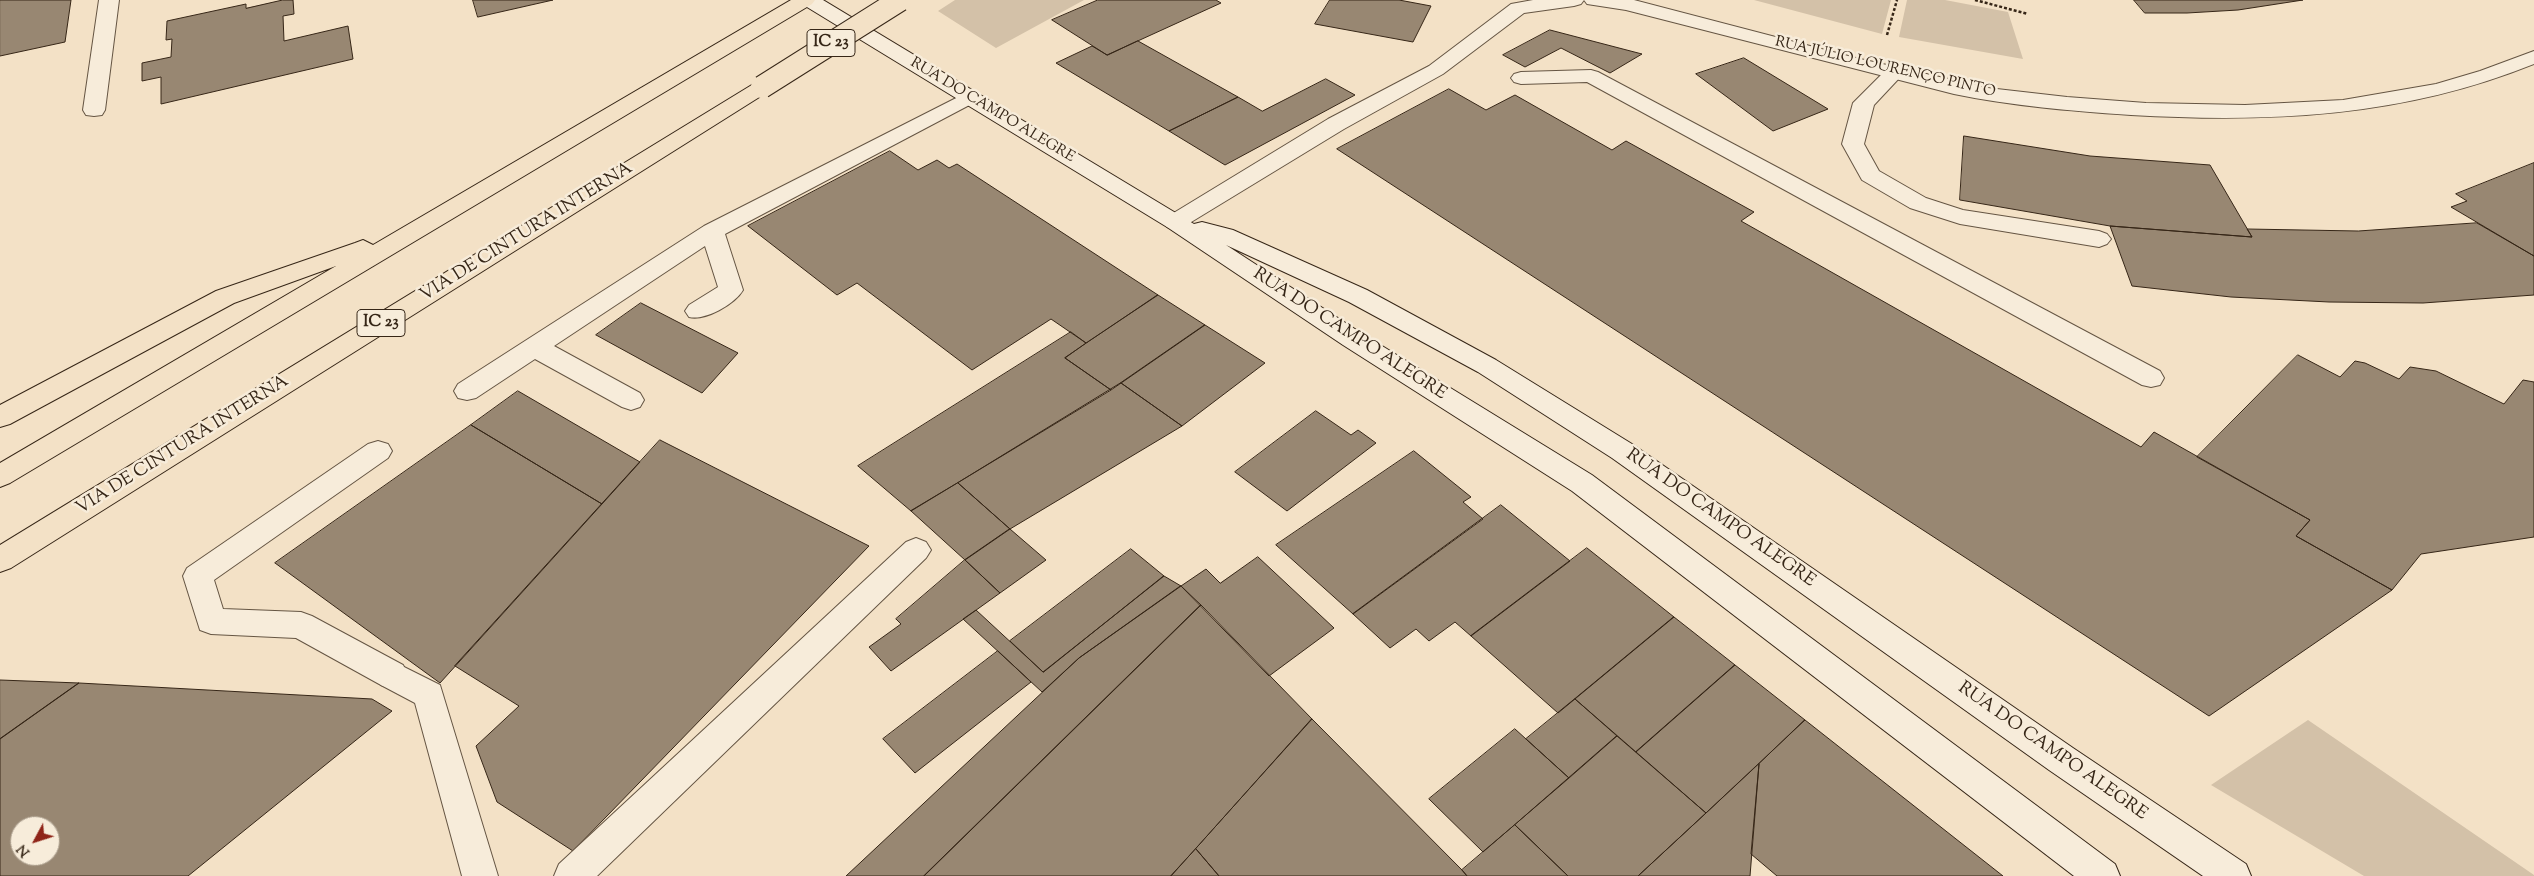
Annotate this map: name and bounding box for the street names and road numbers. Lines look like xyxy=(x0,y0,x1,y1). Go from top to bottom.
road number: IC 23 xyxy=(807,29,855,56)
street label: RUA JÚLIO LOURENÇO PINTO xyxy=(1773,34,1997,102)
street label: RUA DO CAMPO ALEGRE xyxy=(906,55,1078,167)
street label: VIA DE CINTURA INTERNA xyxy=(417,158,637,308)
street label: RUA DO CAMPO ALEGRE xyxy=(1248,264,1450,406)
road number: IC 23 xyxy=(357,309,405,336)
street label: VIA DE CINTURA INTERNA xyxy=(73,371,293,521)
street label: RUA DO CAMPO ALEGRE xyxy=(1621,445,1819,593)
street label: RUA DO CAMPO ALEGRE xyxy=(1953,678,2151,826)

